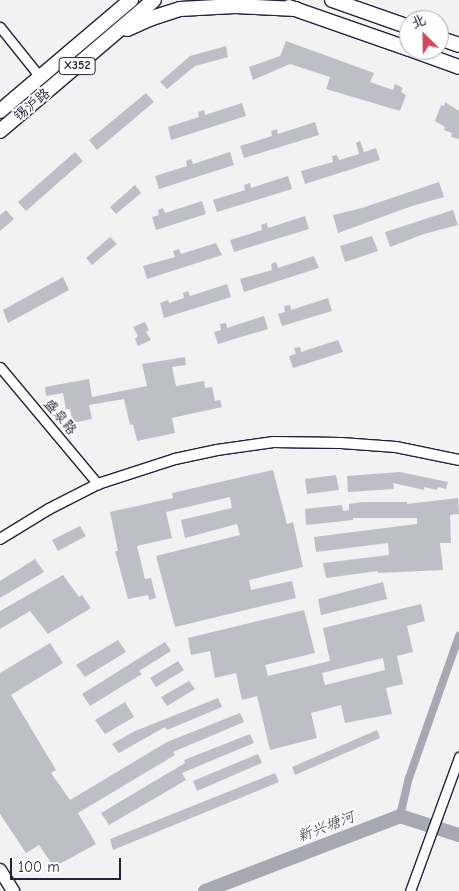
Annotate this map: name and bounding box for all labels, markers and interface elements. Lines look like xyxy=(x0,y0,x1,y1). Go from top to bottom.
north arrow xyxy=(399,10,449,60)
text: 北 xyxy=(409,11,428,32)
road number: X352 xyxy=(58,56,96,76)
street label: 锡沪路 xyxy=(11,85,53,125)
street label: 盛泉路 xyxy=(40,396,80,438)
water label: 新兴塘河 xyxy=(295,808,357,846)
scale bar xyxy=(12,848,124,880)
text: 100 m xyxy=(18,858,60,876)

